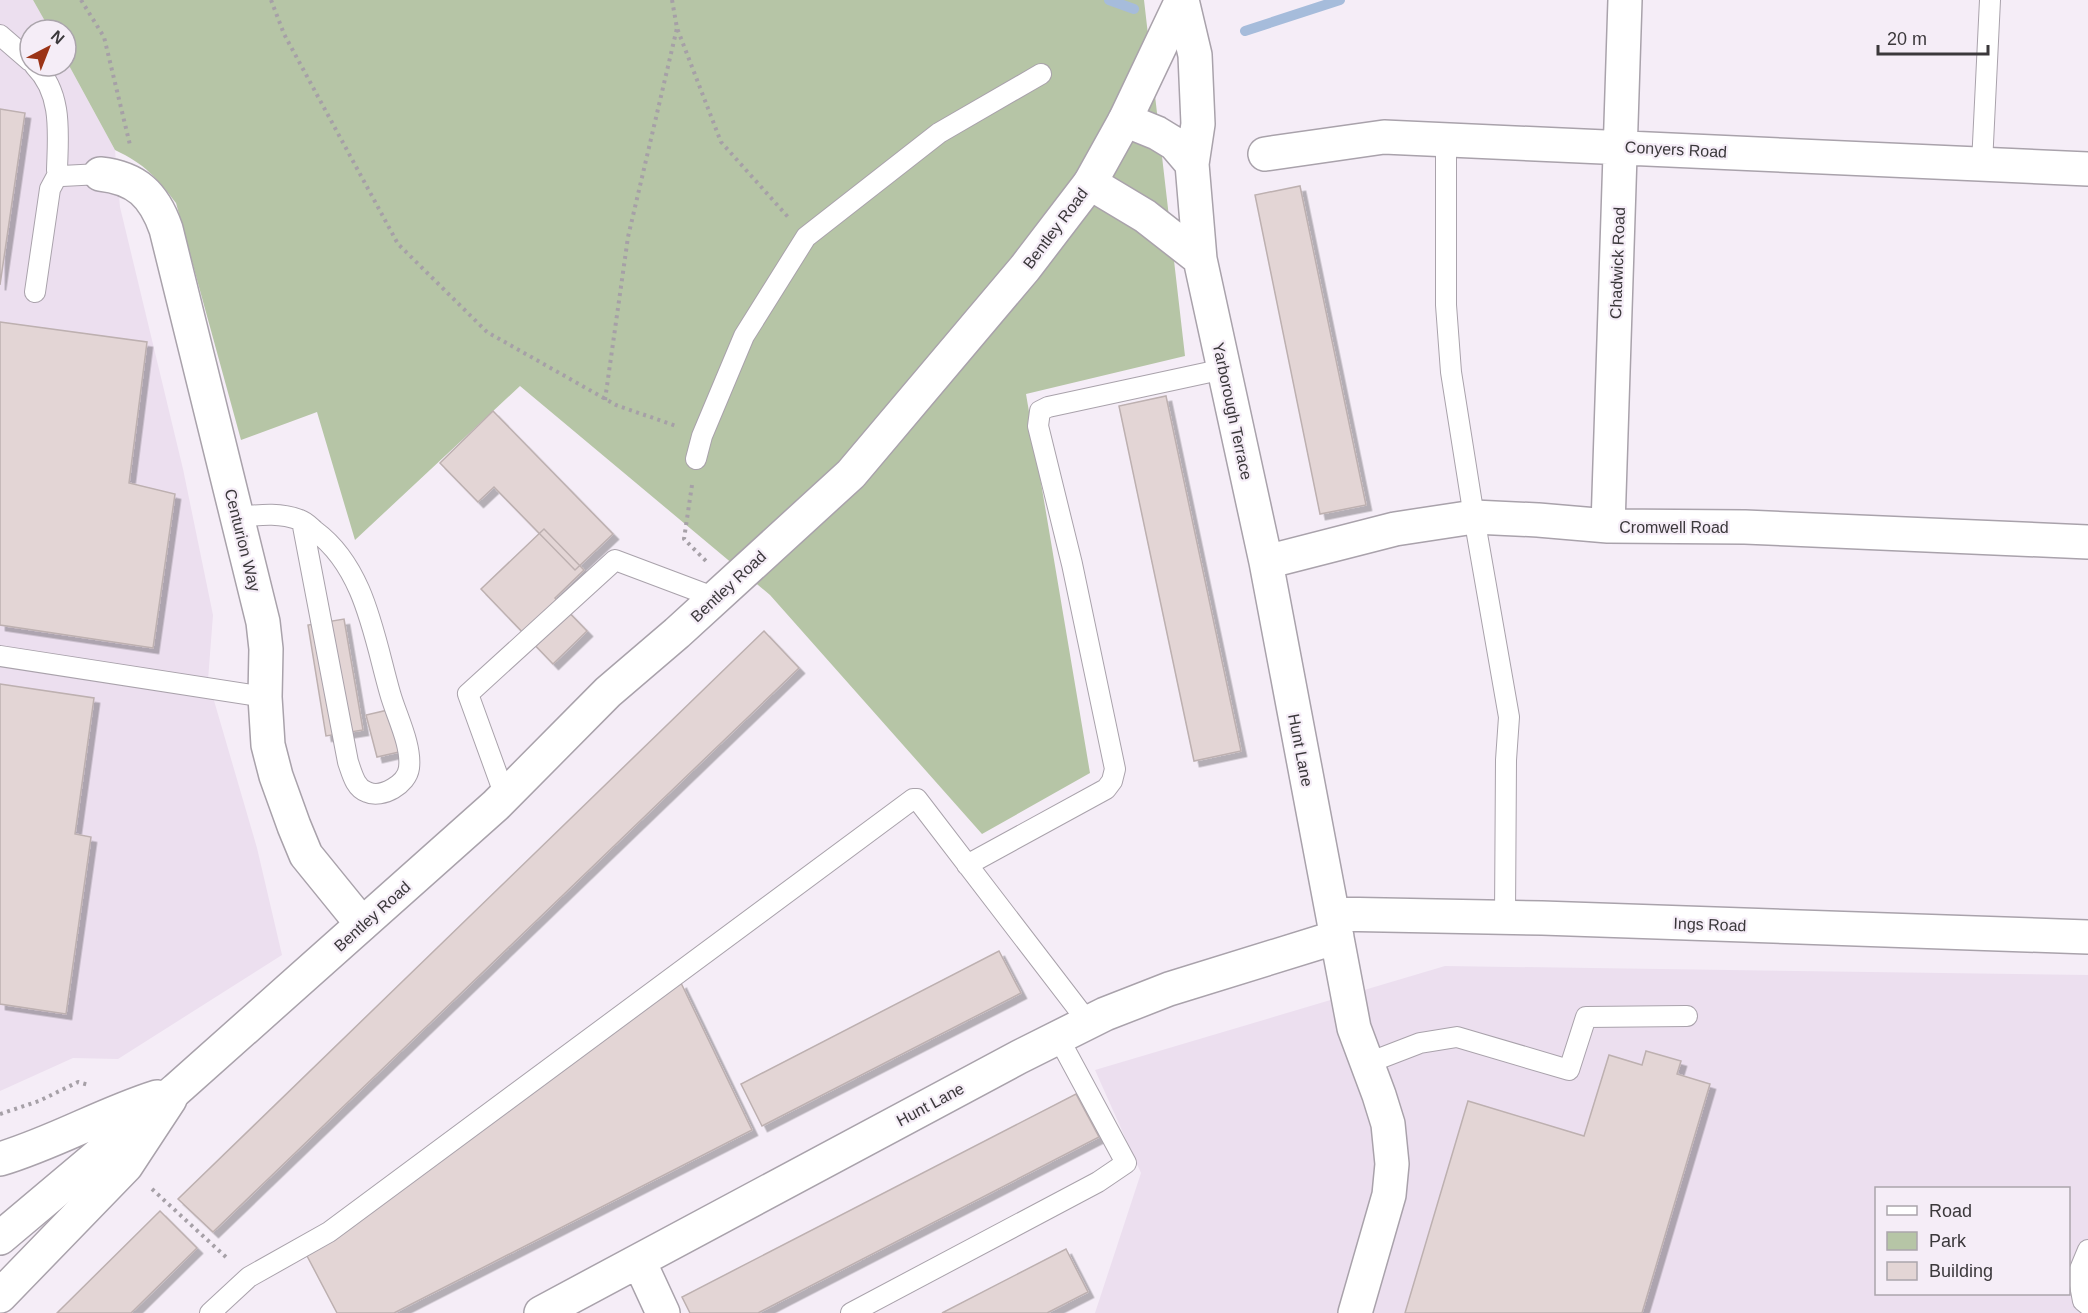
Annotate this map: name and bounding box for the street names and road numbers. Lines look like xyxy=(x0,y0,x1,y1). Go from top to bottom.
street label: Conyers Road xyxy=(1624,138,1727,161)
street label: Bentley Road xyxy=(1020,185,1091,272)
street label: Chadwick Road xyxy=(1607,207,1628,319)
street label: Yarborough Terrace xyxy=(1210,341,1255,481)
street label: Centurion Way xyxy=(222,487,263,593)
street label: Cromwell Road xyxy=(1619,519,1729,536)
street label: Bentley Road xyxy=(687,547,769,625)
street label: Hunt Lane xyxy=(1285,712,1316,788)
street label: Bentley Road xyxy=(331,878,414,955)
street label: Ings Road xyxy=(1673,915,1747,934)
street label: Hunt Lane xyxy=(894,1080,967,1129)

